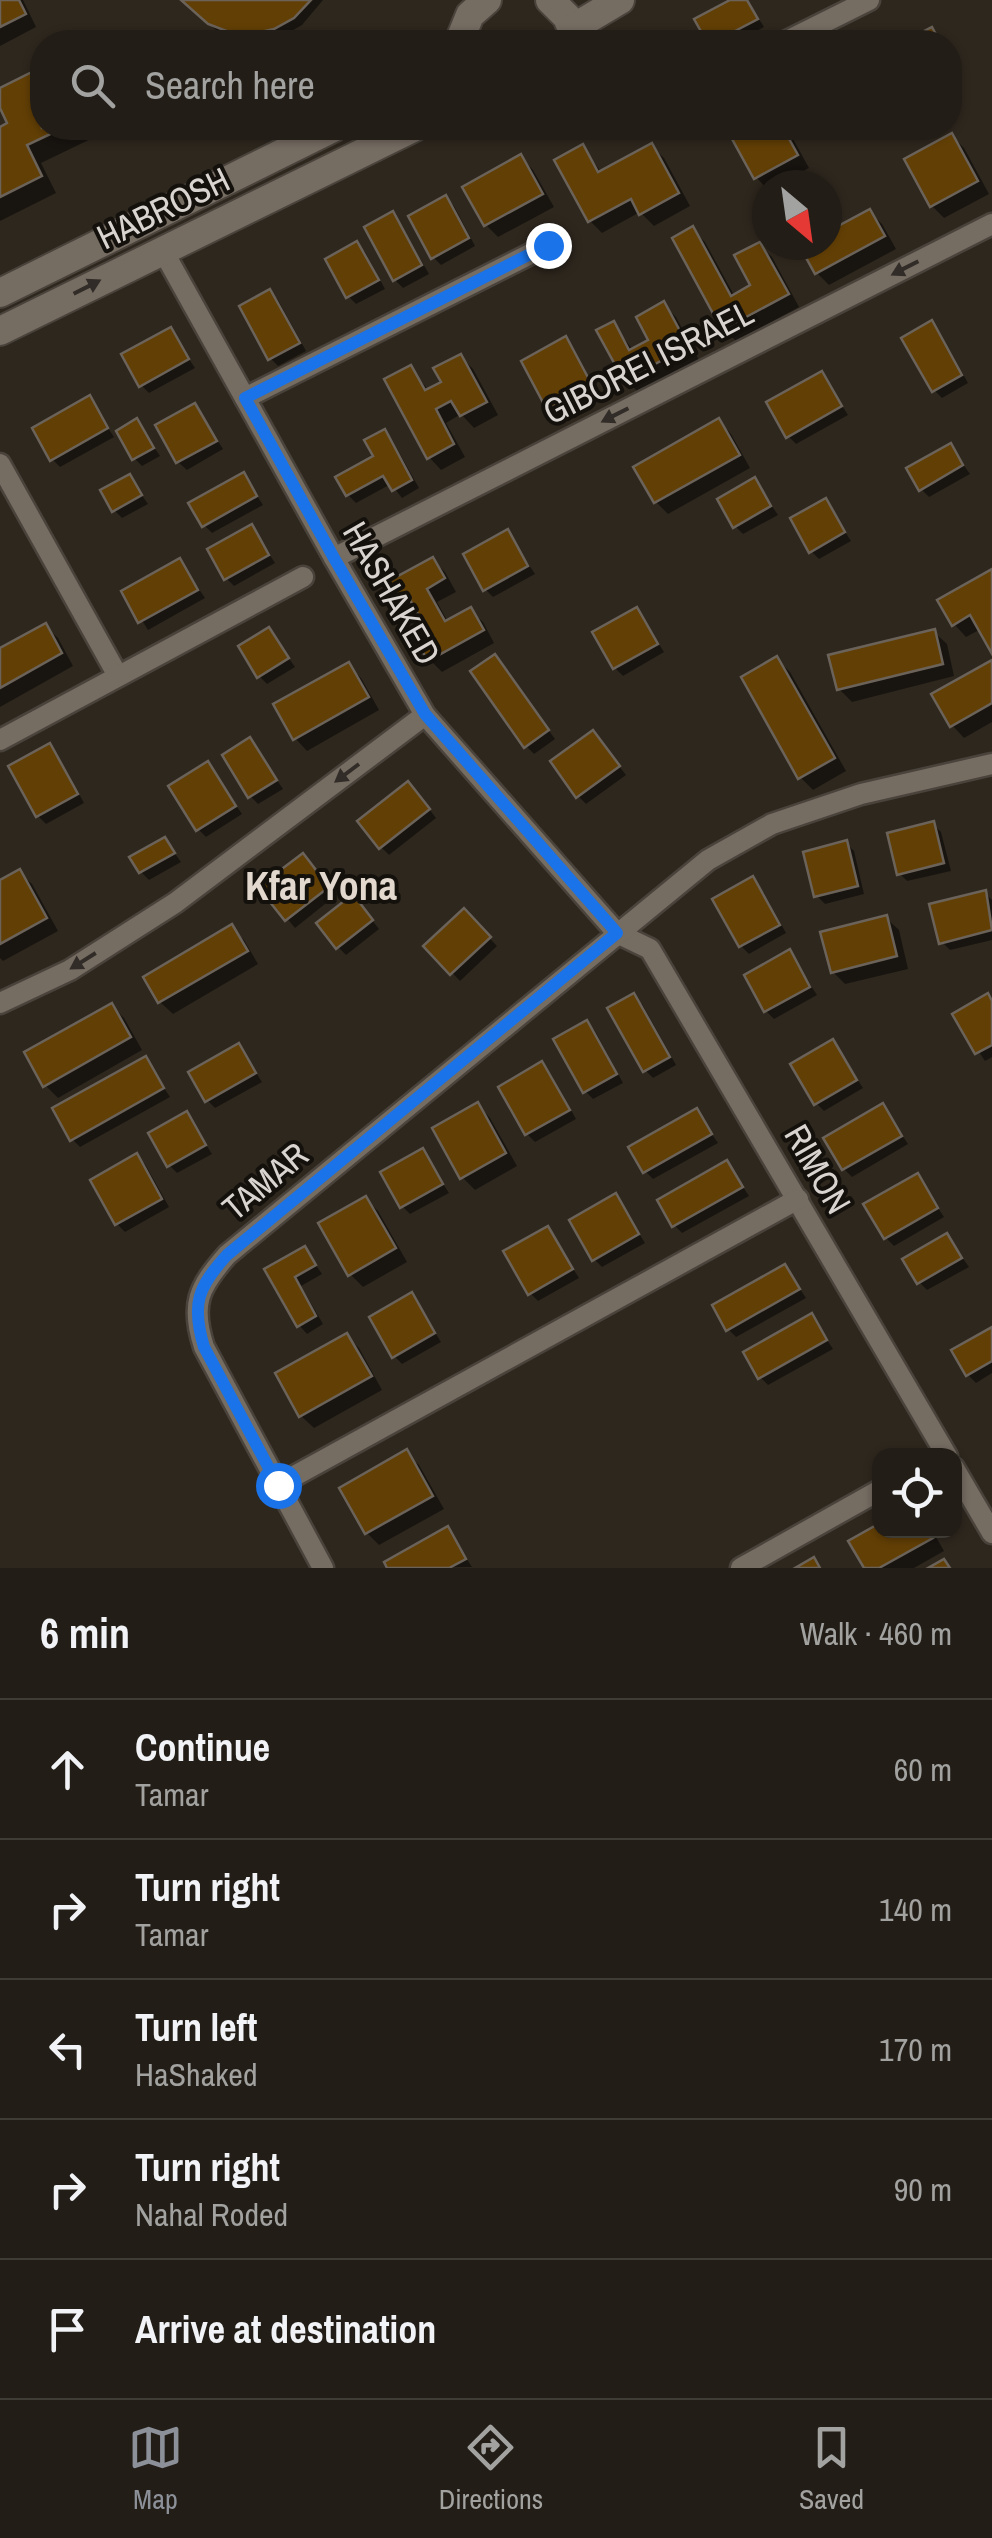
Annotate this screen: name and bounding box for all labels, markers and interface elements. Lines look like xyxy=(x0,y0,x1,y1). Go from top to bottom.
search box xyxy=(30,30,962,140)
icon: search xyxy=(65,58,120,113)
text: Search here xyxy=(145,60,315,111)
street label: HABROSH xyxy=(89,156,237,260)
north arrow xyxy=(752,170,842,260)
route end xyxy=(526,223,572,269)
one-way arrow xyxy=(890,259,919,276)
one-way arrow xyxy=(73,279,102,296)
street label: GIBOREI ISRAEL xyxy=(535,289,761,435)
one-way arrow xyxy=(601,407,630,424)
street label: HASHAKED xyxy=(332,513,452,673)
one-way arrow xyxy=(335,763,361,784)
district label: Kfar Yona xyxy=(245,859,397,912)
one-way arrow xyxy=(69,952,97,970)
street label: RIMON xyxy=(774,1116,862,1222)
street label: TAMAR xyxy=(212,1131,318,1231)
map controls xyxy=(872,1448,962,1538)
button: locate xyxy=(872,1448,962,1538)
route start xyxy=(256,1463,302,1509)
text: 6 min xyxy=(40,1605,130,1661)
text: Walk · 460 m xyxy=(800,1612,952,1655)
text: Continue xyxy=(135,1722,270,1773)
icon: ahead xyxy=(40,1742,95,1797)
text: 60 m xyxy=(894,1748,952,1791)
text: Tamar xyxy=(135,1773,208,1816)
text: Turn right xyxy=(135,1862,280,1913)
icon: right xyxy=(40,1882,95,1937)
text: 140 m xyxy=(879,1888,952,1931)
text: Tamar xyxy=(135,1913,208,1956)
text: Turn left xyxy=(135,2002,257,2053)
icon: left xyxy=(40,2022,95,2077)
text: 170 m xyxy=(879,2028,952,2071)
text: HaShaked xyxy=(135,2053,258,2096)
text: Turn right xyxy=(135,2142,280,2193)
icon: right xyxy=(40,2162,95,2217)
text: 90 m xyxy=(894,2168,952,2211)
text: Nahal Roded xyxy=(135,2193,288,2236)
icon: arrive xyxy=(40,2302,95,2357)
text: Arrive at destination xyxy=(135,2304,436,2355)
tab: Map xyxy=(128,2420,183,2518)
tab: Directions xyxy=(439,2420,543,2518)
tab: Saved xyxy=(799,2420,864,2518)

